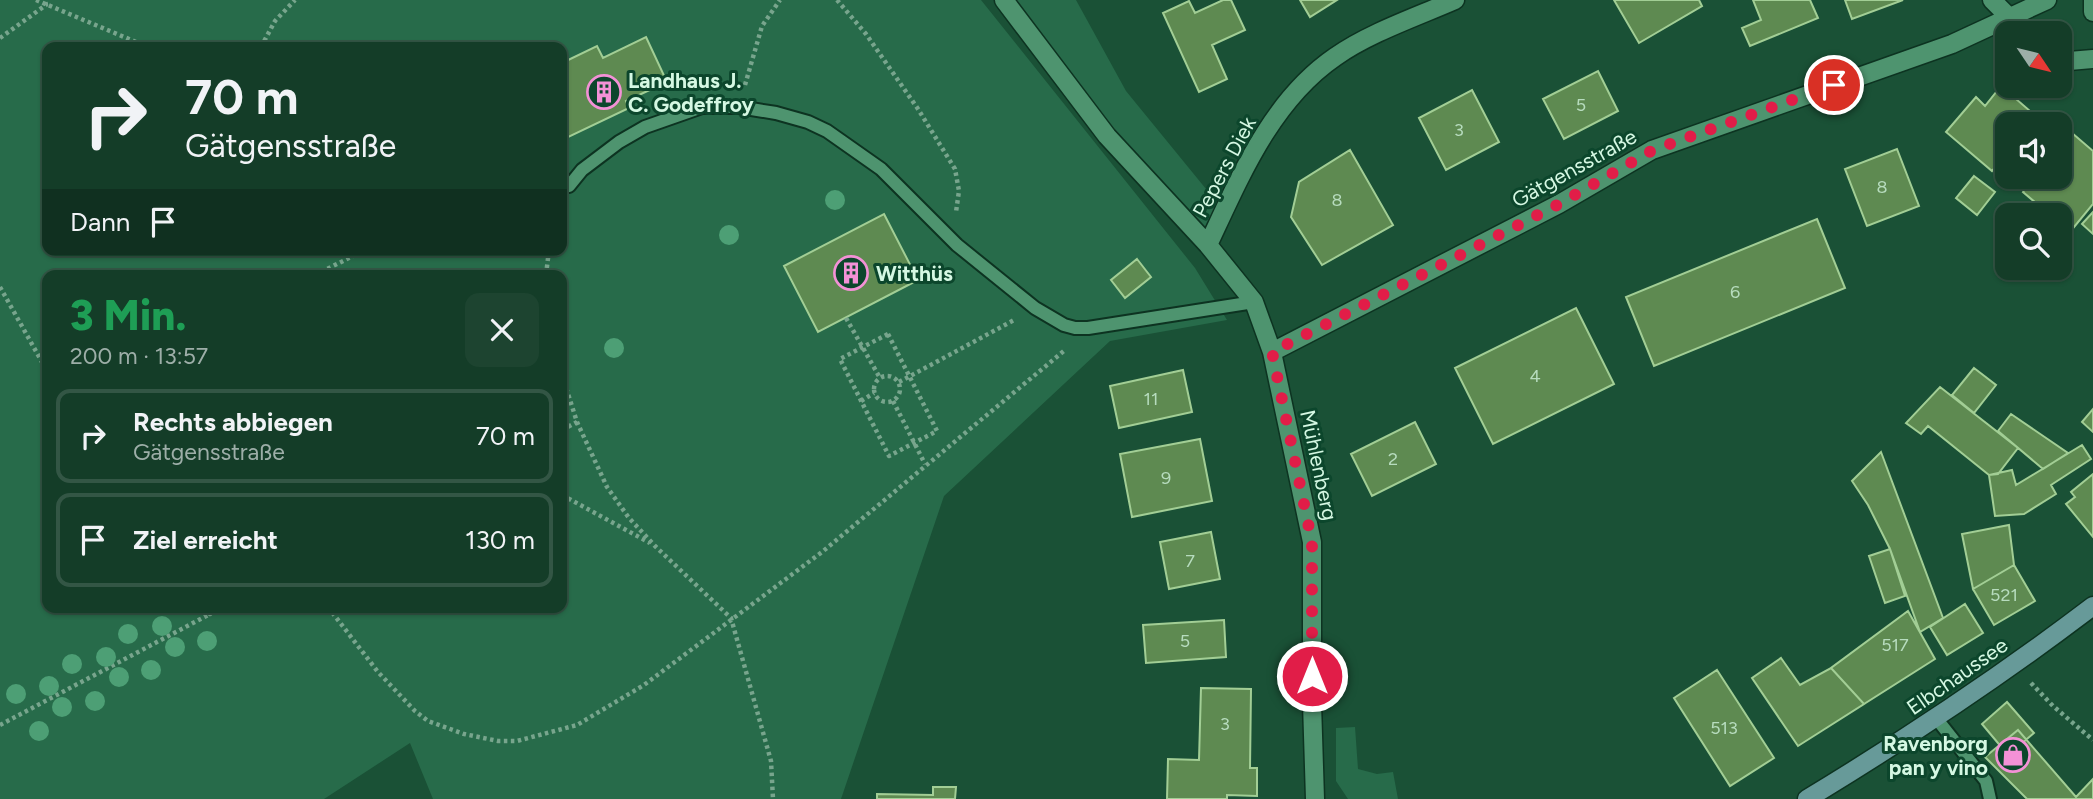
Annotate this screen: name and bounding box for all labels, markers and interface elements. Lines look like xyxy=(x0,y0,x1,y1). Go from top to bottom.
north arrow xyxy=(1995,21,2072,98)
map controls xyxy=(1995,21,2072,280)
pin xyxy=(1804,55,1864,115)
icon: arrive xyxy=(1815,66,1853,104)
text: 70 m xyxy=(185,67,298,126)
place label: Landhaus J. C. Godeffroy xyxy=(628,68,755,117)
icon: right xyxy=(70,70,161,161)
building icon: Landhaus J. C. Godeffroy xyxy=(585,73,623,111)
house number: 5 xyxy=(1576,94,1586,116)
street label: Pepers Diek xyxy=(1187,112,1261,222)
button: sound xyxy=(1995,112,2072,189)
house number: 3 xyxy=(1454,119,1464,141)
street label: Gätgensstraße xyxy=(1507,123,1641,213)
text: Gätgensstraße xyxy=(185,127,396,165)
house number: 8 xyxy=(1876,176,1888,198)
house number: 8 xyxy=(1331,189,1343,211)
icon: arrive xyxy=(144,203,182,241)
button: search xyxy=(1995,203,2072,280)
text: Dann xyxy=(70,206,130,238)
building icon: Witthüs xyxy=(832,254,870,292)
place label: Witthüs xyxy=(876,261,953,286)
house number: 6 xyxy=(1730,281,1740,303)
text: 3 Min. xyxy=(70,290,187,341)
button: close xyxy=(465,293,539,367)
text: 200 m · 13:57 xyxy=(70,342,208,370)
house number: 4 xyxy=(1529,365,1541,387)
house number: 11 xyxy=(1144,388,1158,410)
text: Rechts abbiegen xyxy=(133,406,333,438)
street label: Mühlenberg xyxy=(1295,408,1343,522)
icon: right xyxy=(74,417,112,455)
text: 70 m xyxy=(476,420,535,452)
text: Gätgensstraße xyxy=(133,438,285,466)
house number: 2 xyxy=(1388,448,1398,470)
house number: 9 xyxy=(1161,467,1171,489)
icon: arrive xyxy=(74,521,112,559)
text: Ziel erreicht xyxy=(133,524,278,556)
text: 130 m xyxy=(465,524,535,556)
house number: 7 xyxy=(1185,550,1195,572)
house number: 521 xyxy=(1990,584,2018,606)
house number: 5 xyxy=(1180,630,1190,652)
street label: Elbchaussee xyxy=(1902,632,2012,720)
house number: 517 xyxy=(1881,634,1909,656)
position arrow xyxy=(1275,639,1349,713)
house number: 3 xyxy=(1220,713,1230,735)
house number: 513 xyxy=(1710,717,1738,739)
place label: Ravenborg pan y vino xyxy=(1883,731,1988,780)
shop icon: Ravenborg pan y vino xyxy=(1994,736,2032,774)

